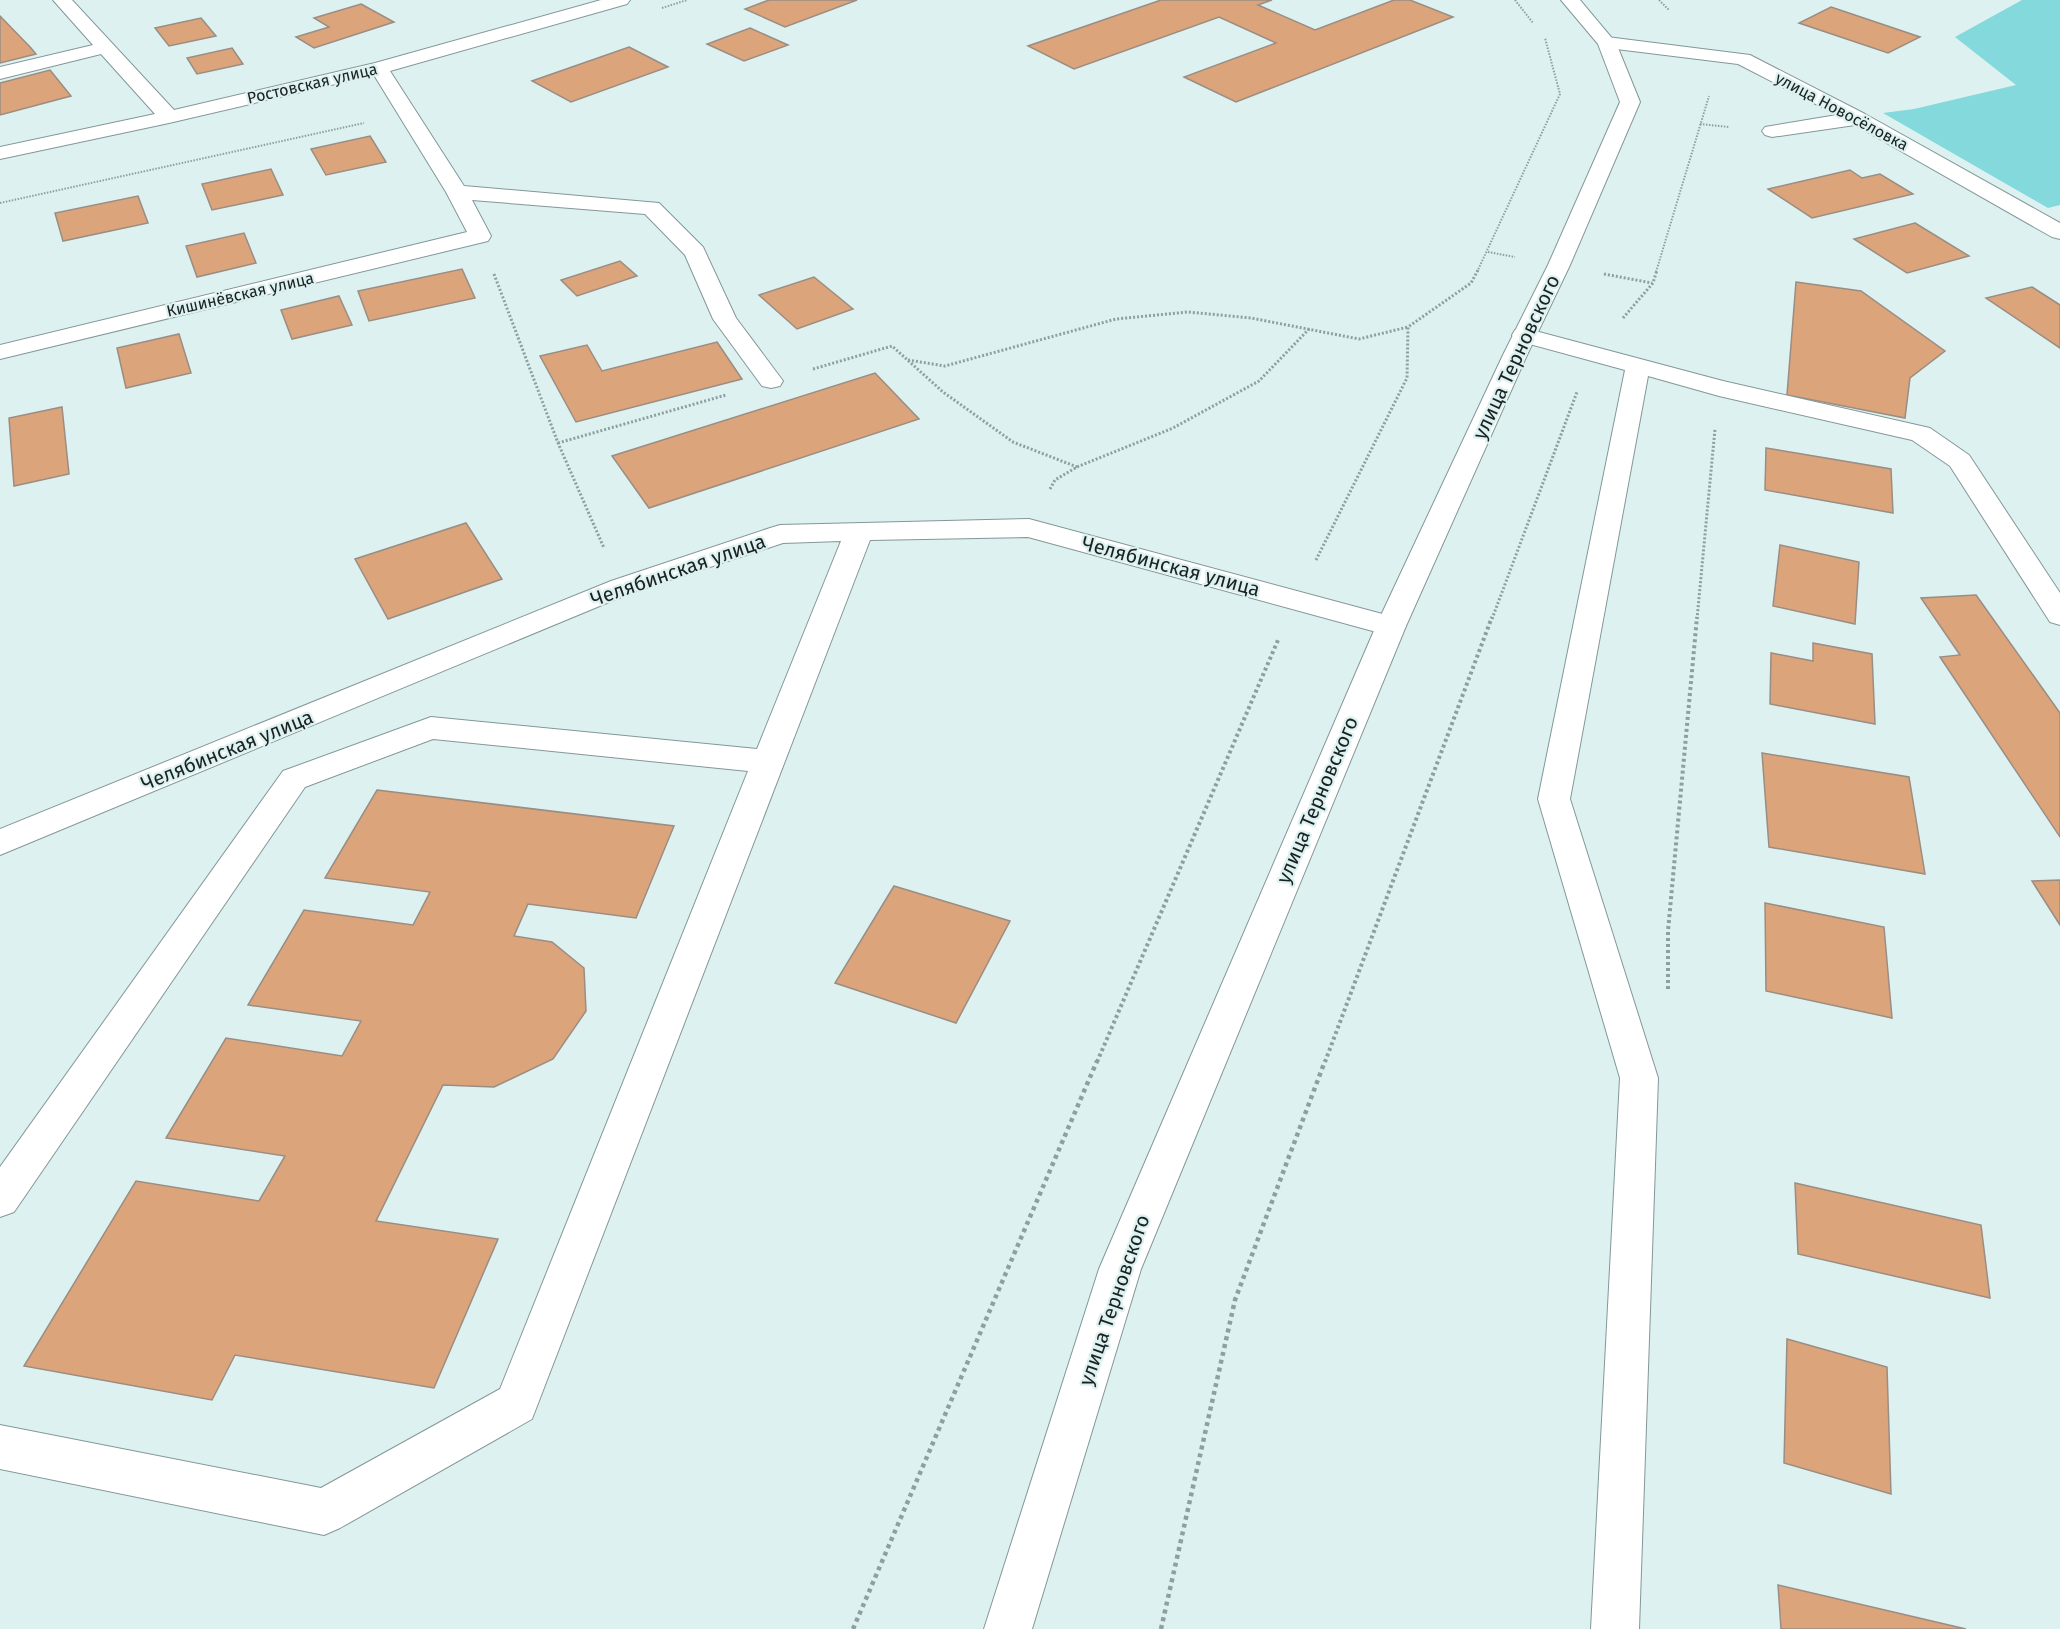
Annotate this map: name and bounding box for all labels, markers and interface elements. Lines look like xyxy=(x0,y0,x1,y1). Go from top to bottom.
street label: Ростовская улица xyxy=(245,59,379,108)
street label: улица Новосёловка xyxy=(1772,68,1911,154)
street label: Кишинёвская улица xyxy=(165,268,316,321)
street label: улица Терновского xyxy=(1467,271,1565,443)
street label: Челябинская улица xyxy=(587,529,769,611)
street label: Челябинская улица xyxy=(1079,531,1263,601)
street label: Челябинская улица xyxy=(137,705,317,795)
street label: улица Терновского xyxy=(1271,713,1363,887)
street label: улица Терновского xyxy=(1074,1211,1154,1389)

